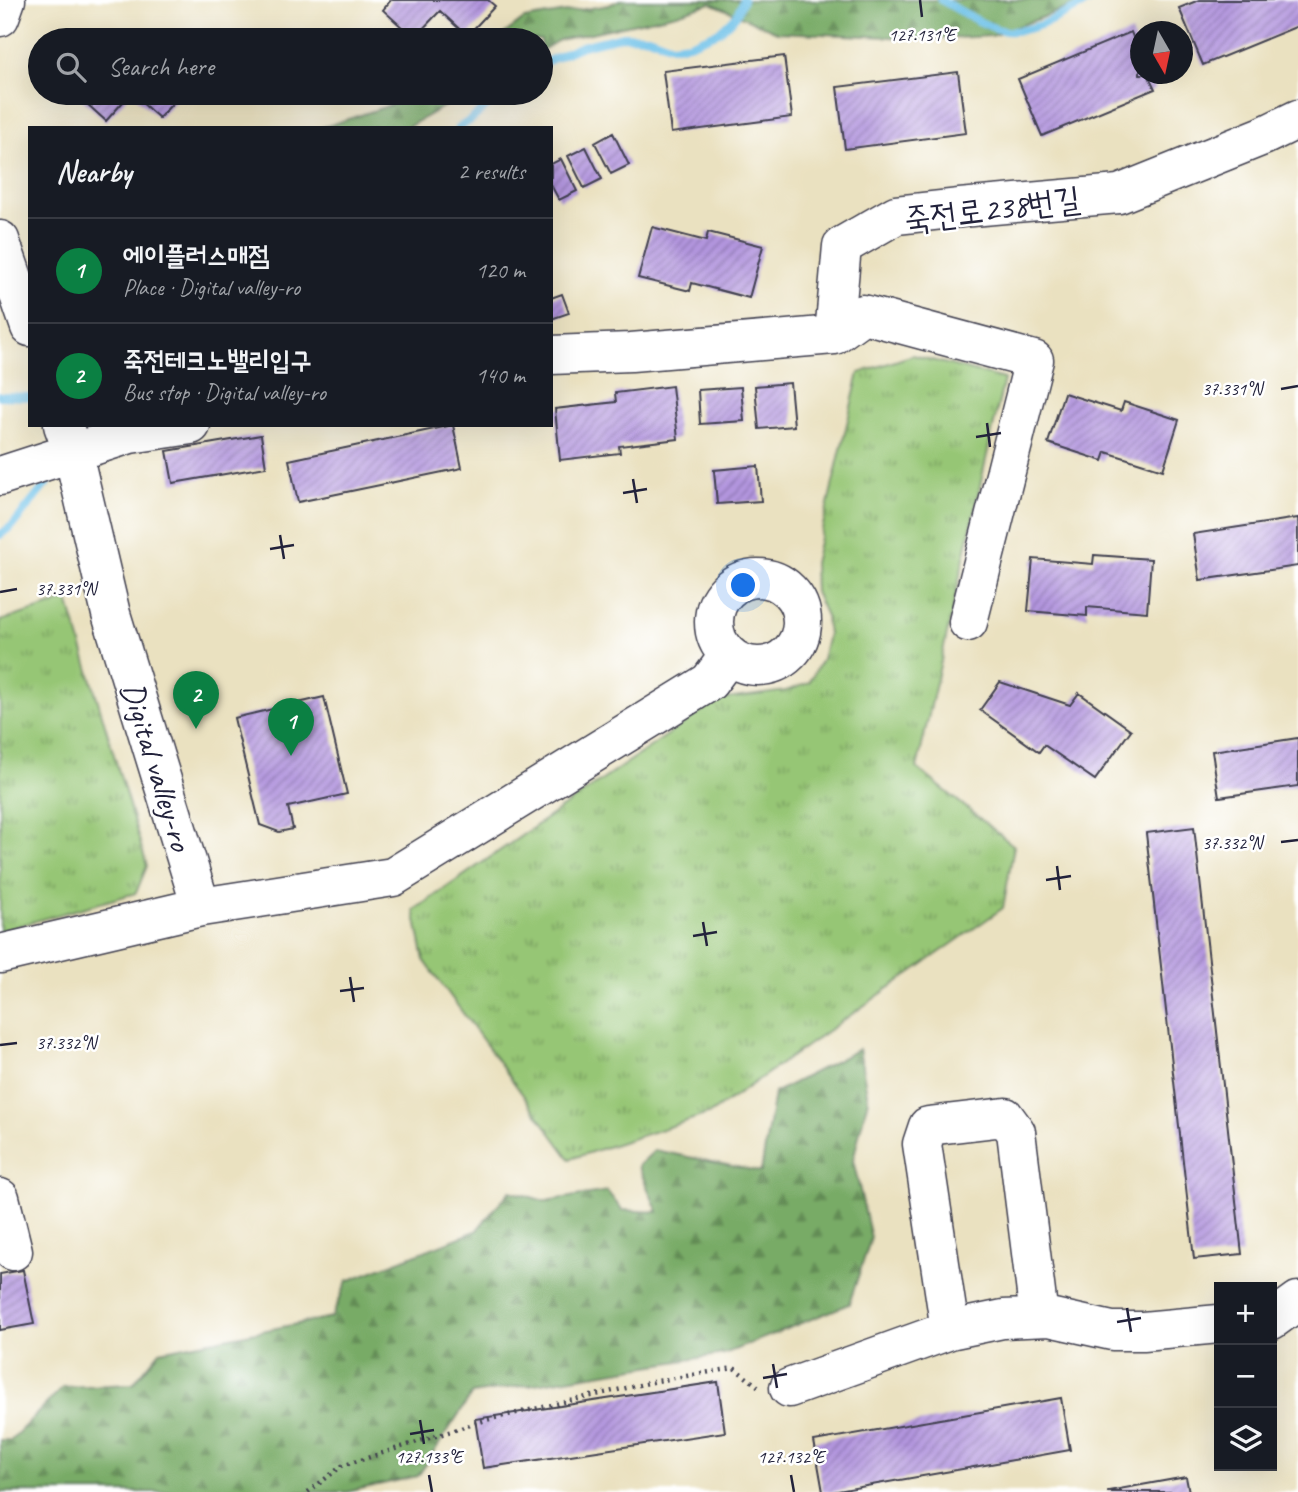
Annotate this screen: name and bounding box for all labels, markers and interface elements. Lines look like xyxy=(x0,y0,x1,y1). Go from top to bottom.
north arrow xyxy=(1130,21,1193,84)
text: 127.131°E xyxy=(889,24,958,46)
search box xyxy=(28,28,553,105)
icon: search xyxy=(52,48,90,86)
text: Search here xyxy=(108,50,214,83)
text: Nearby xyxy=(56,153,132,191)
text: 2 results xyxy=(458,157,525,186)
street label: 죽전로238번길 xyxy=(902,177,1083,241)
text: 에이플러스매점 xyxy=(123,239,269,272)
text: 1 xyxy=(74,256,84,285)
text: 120 m xyxy=(476,256,525,285)
text: Place · Digital valley-ro xyxy=(123,273,300,302)
text: 죽전테크노밸리입구 xyxy=(123,344,311,377)
text: 2 xyxy=(74,361,84,390)
text: 140 m xyxy=(476,361,525,390)
text: Bus stop · Digital valley-ro xyxy=(123,378,326,407)
text: 37.331°N xyxy=(1202,378,1265,400)
your location xyxy=(726,568,760,602)
text: 37.331°N xyxy=(36,578,99,600)
pin: 2 xyxy=(173,671,219,729)
street label: Digital valley-ro xyxy=(112,677,203,858)
pin: 1 xyxy=(268,698,314,756)
text: 37.332°N xyxy=(1202,832,1265,854)
text: 37.332°N xyxy=(36,1032,99,1054)
map controls xyxy=(1214,1282,1277,1471)
button: + xyxy=(1214,1282,1277,1345)
button: − xyxy=(1214,1345,1277,1408)
button: layers xyxy=(1214,1408,1277,1471)
text: 127.133°E xyxy=(396,1446,465,1468)
text: 127.132°E xyxy=(758,1446,827,1468)

